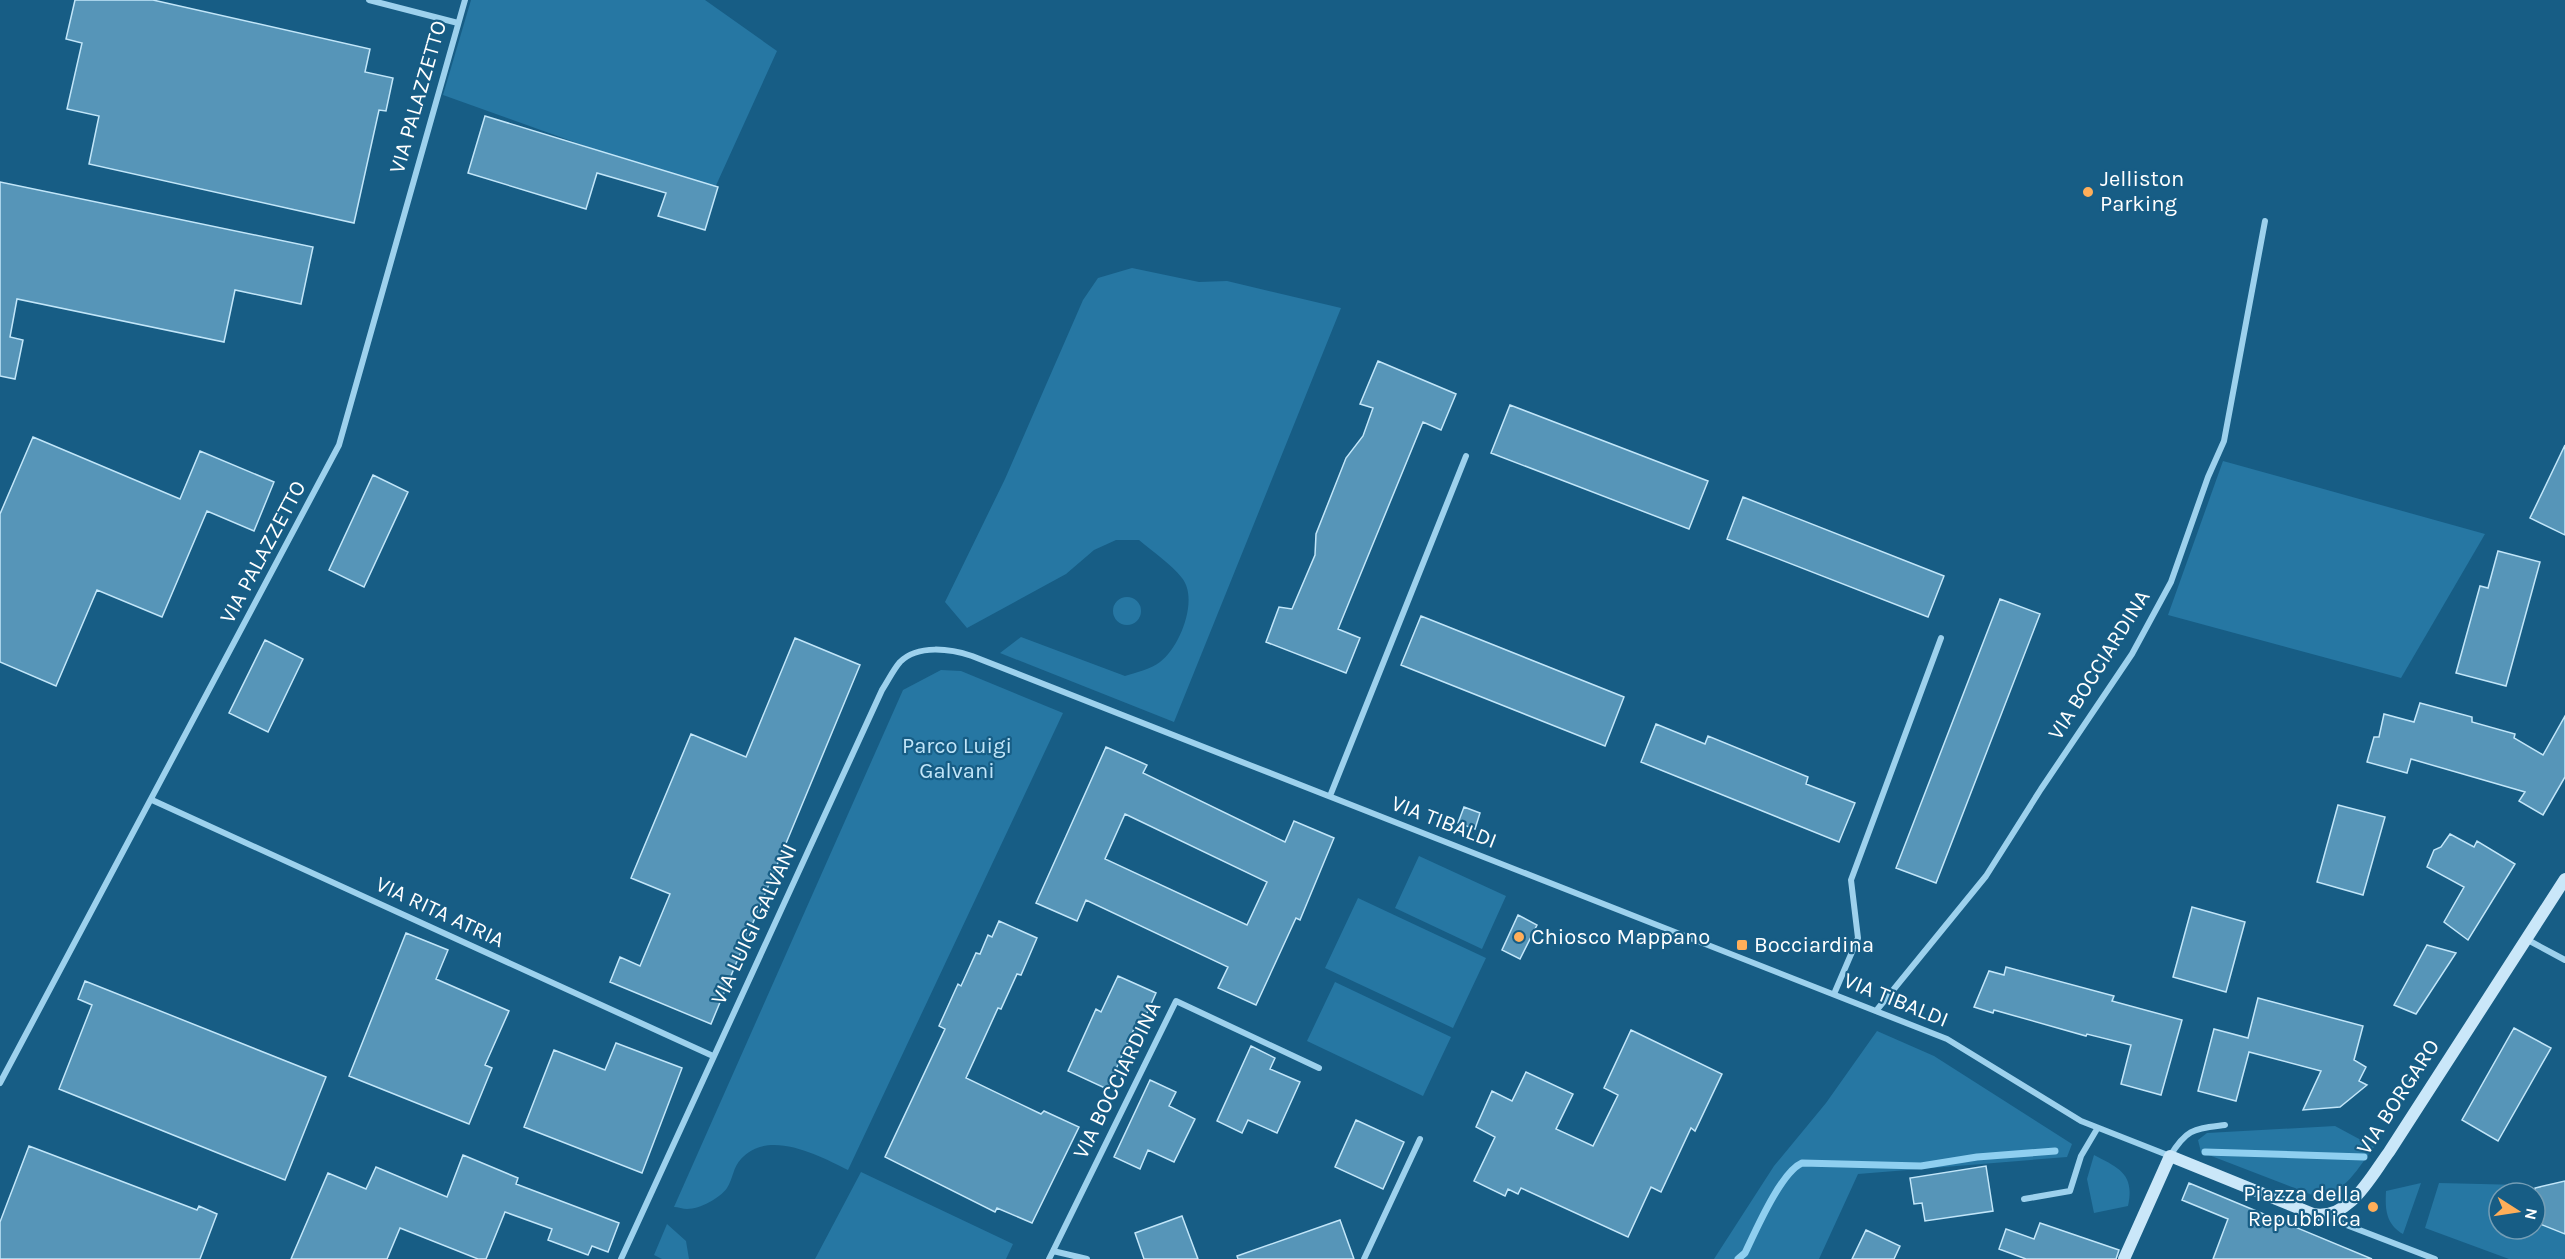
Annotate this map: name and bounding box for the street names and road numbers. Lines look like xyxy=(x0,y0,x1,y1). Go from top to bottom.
street label: VIA PALAZZETTO xyxy=(384,18,452,176)
street label: VIA PALAZZETTO xyxy=(214,476,312,628)
street label: VIA BOCCIARDINA xyxy=(2042,585,2156,745)
street label: VIA TIBALDI xyxy=(1388,790,1500,854)
street label: VIA LUIGI GALVANI xyxy=(705,839,803,1009)
street label: VIA RITA ATRIA xyxy=(372,871,509,953)
street label: VIA TIBALDI xyxy=(1840,967,1952,1033)
street label: VIA BOCCIARDINA xyxy=(1068,997,1167,1163)
street label: VIA BORGARO xyxy=(2351,1034,2445,1160)

